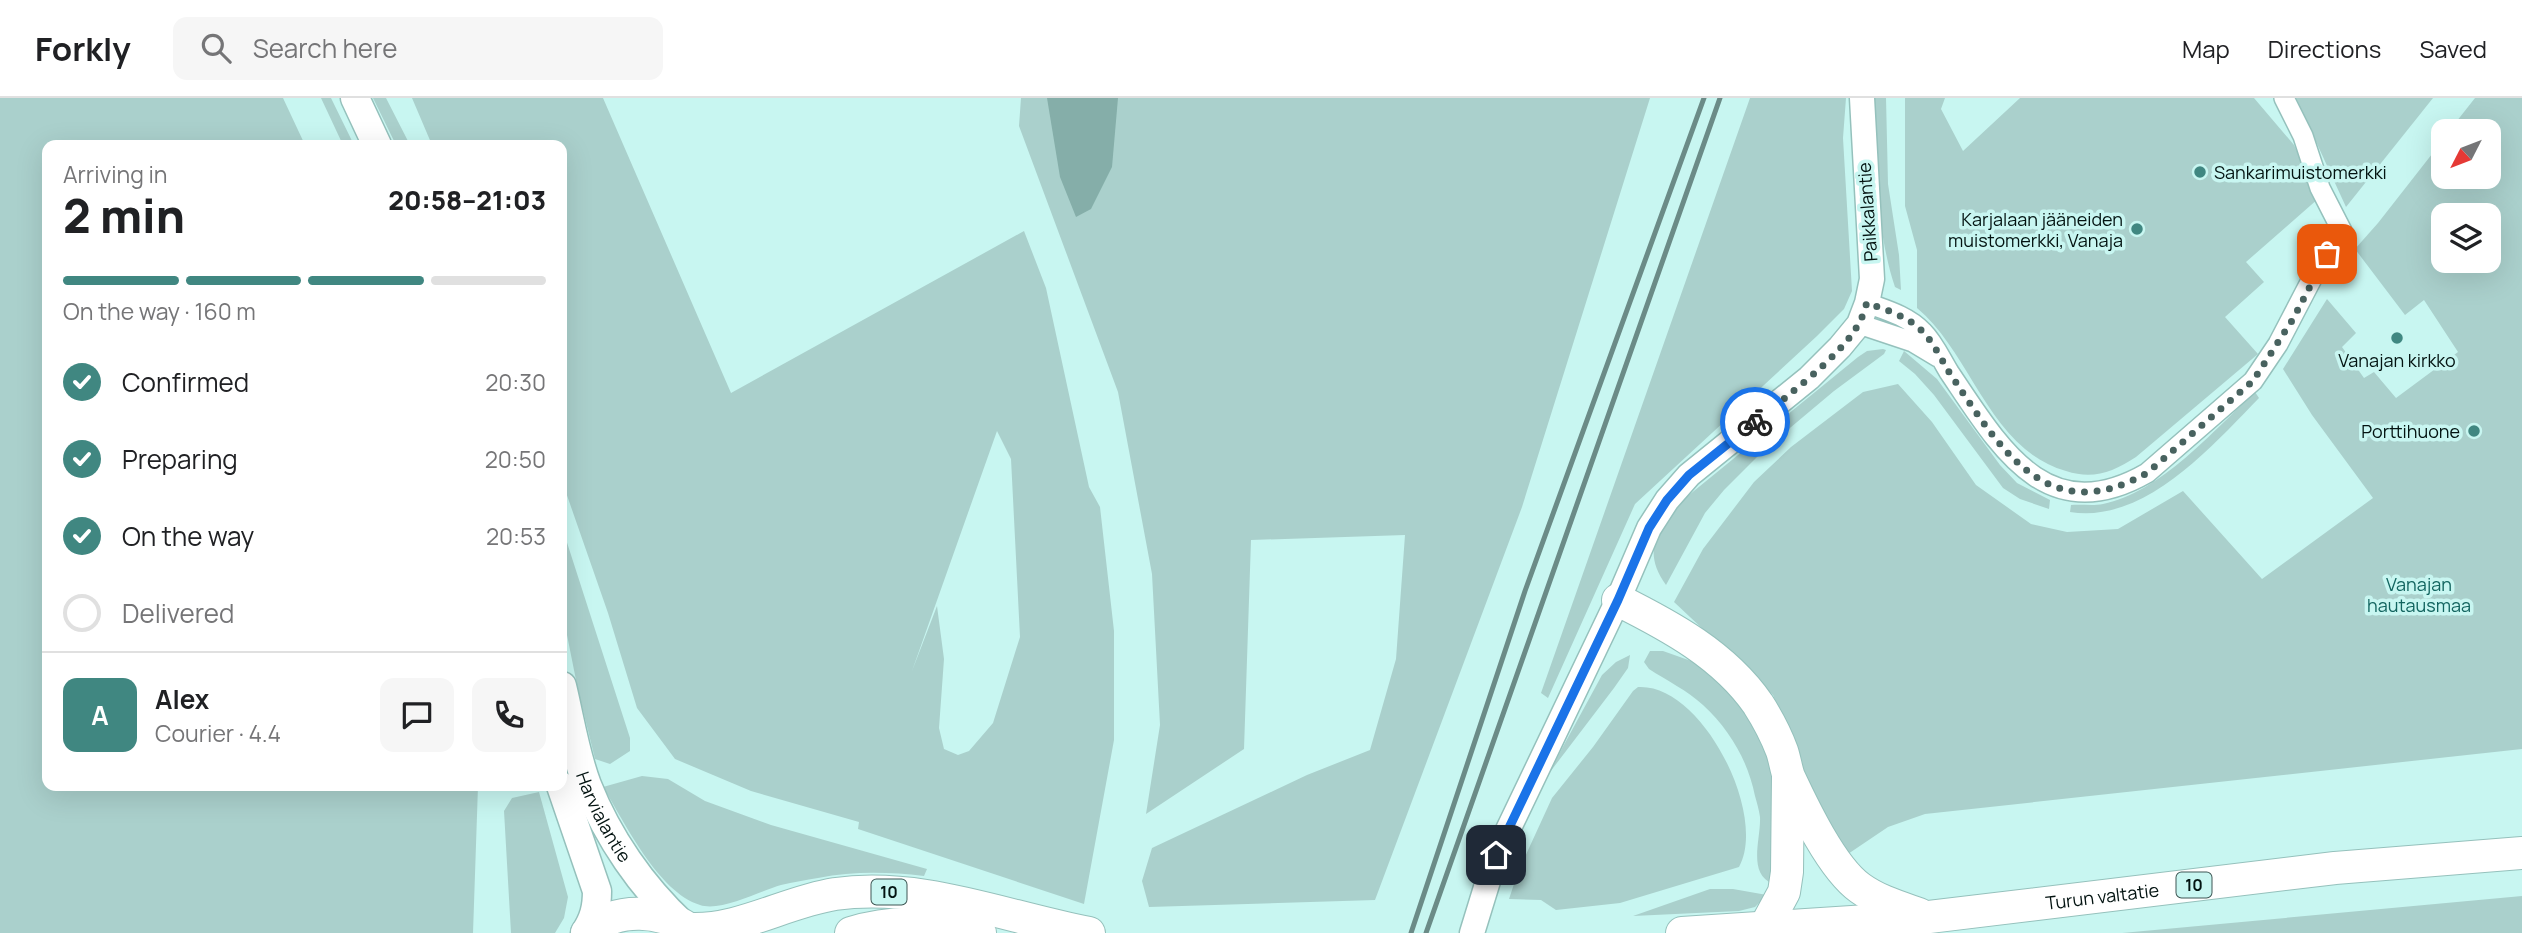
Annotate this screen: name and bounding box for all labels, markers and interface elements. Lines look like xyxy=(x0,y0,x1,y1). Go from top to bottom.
search box xyxy=(173,17,663,80)
text: Forkly xyxy=(35,26,131,71)
icon: search xyxy=(197,29,235,67)
text: Search here xyxy=(253,30,397,66)
text: Map xyxy=(2182,32,2230,65)
text: Directions xyxy=(2268,32,2381,65)
text: Saved xyxy=(2419,32,2487,65)
north arrow xyxy=(2431,119,2501,189)
map controls xyxy=(2431,119,2501,273)
text: Arriving in xyxy=(63,158,168,190)
place label: Sankarimuistomerkki xyxy=(2214,160,2387,184)
street label: Paikkalantie xyxy=(1852,162,1882,262)
marker: Sankarimuistomerkki xyxy=(2192,164,2208,180)
text: 20:58–21:03 xyxy=(388,182,546,218)
text: 2 min xyxy=(63,184,185,247)
button: layers xyxy=(2431,203,2501,273)
place label: Karjalaan jääneiden muistomerkki, Vanaja xyxy=(1948,207,2123,252)
marker: Karjalaan jääneiden muistomerkki, Vanaja xyxy=(2129,221,2145,237)
pin xyxy=(2297,224,2357,284)
icon: bag xyxy=(2308,235,2346,273)
text: On the way · 160 m xyxy=(63,295,256,327)
marker: Vanajan kirkko xyxy=(2389,330,2405,346)
place label: Vanajan kirkko xyxy=(2338,348,2456,372)
icon: check xyxy=(63,363,101,401)
text: Confirmed xyxy=(122,364,249,400)
text: 20:30 xyxy=(485,366,546,398)
courier xyxy=(1720,387,1790,457)
icon: bike xyxy=(1736,403,1774,441)
place label: Porttihuone xyxy=(2361,419,2460,443)
marker: Porttihuone xyxy=(2466,423,2482,439)
icon: check xyxy=(63,440,101,478)
text: Preparing xyxy=(122,441,238,477)
text: 20:50 xyxy=(485,443,546,475)
icon: check xyxy=(63,517,101,555)
text: On the way xyxy=(122,518,254,554)
text: 20:53 xyxy=(486,520,546,552)
park label: Vanajan hautausmaa xyxy=(2367,572,2471,617)
text: Delivered xyxy=(122,595,234,631)
button: chat xyxy=(380,678,454,752)
button: phone xyxy=(472,678,546,752)
text: Alex xyxy=(155,681,209,717)
text: A xyxy=(91,697,109,733)
text: Courier · 4.4 xyxy=(155,717,281,749)
street label: Harvialantie xyxy=(571,768,637,867)
pin xyxy=(1466,825,1526,885)
icon: home xyxy=(1477,836,1515,874)
road number: 10 xyxy=(2176,872,2212,898)
street label: Turun valtatie xyxy=(2044,877,2160,915)
road number: 10 xyxy=(872,880,906,904)

